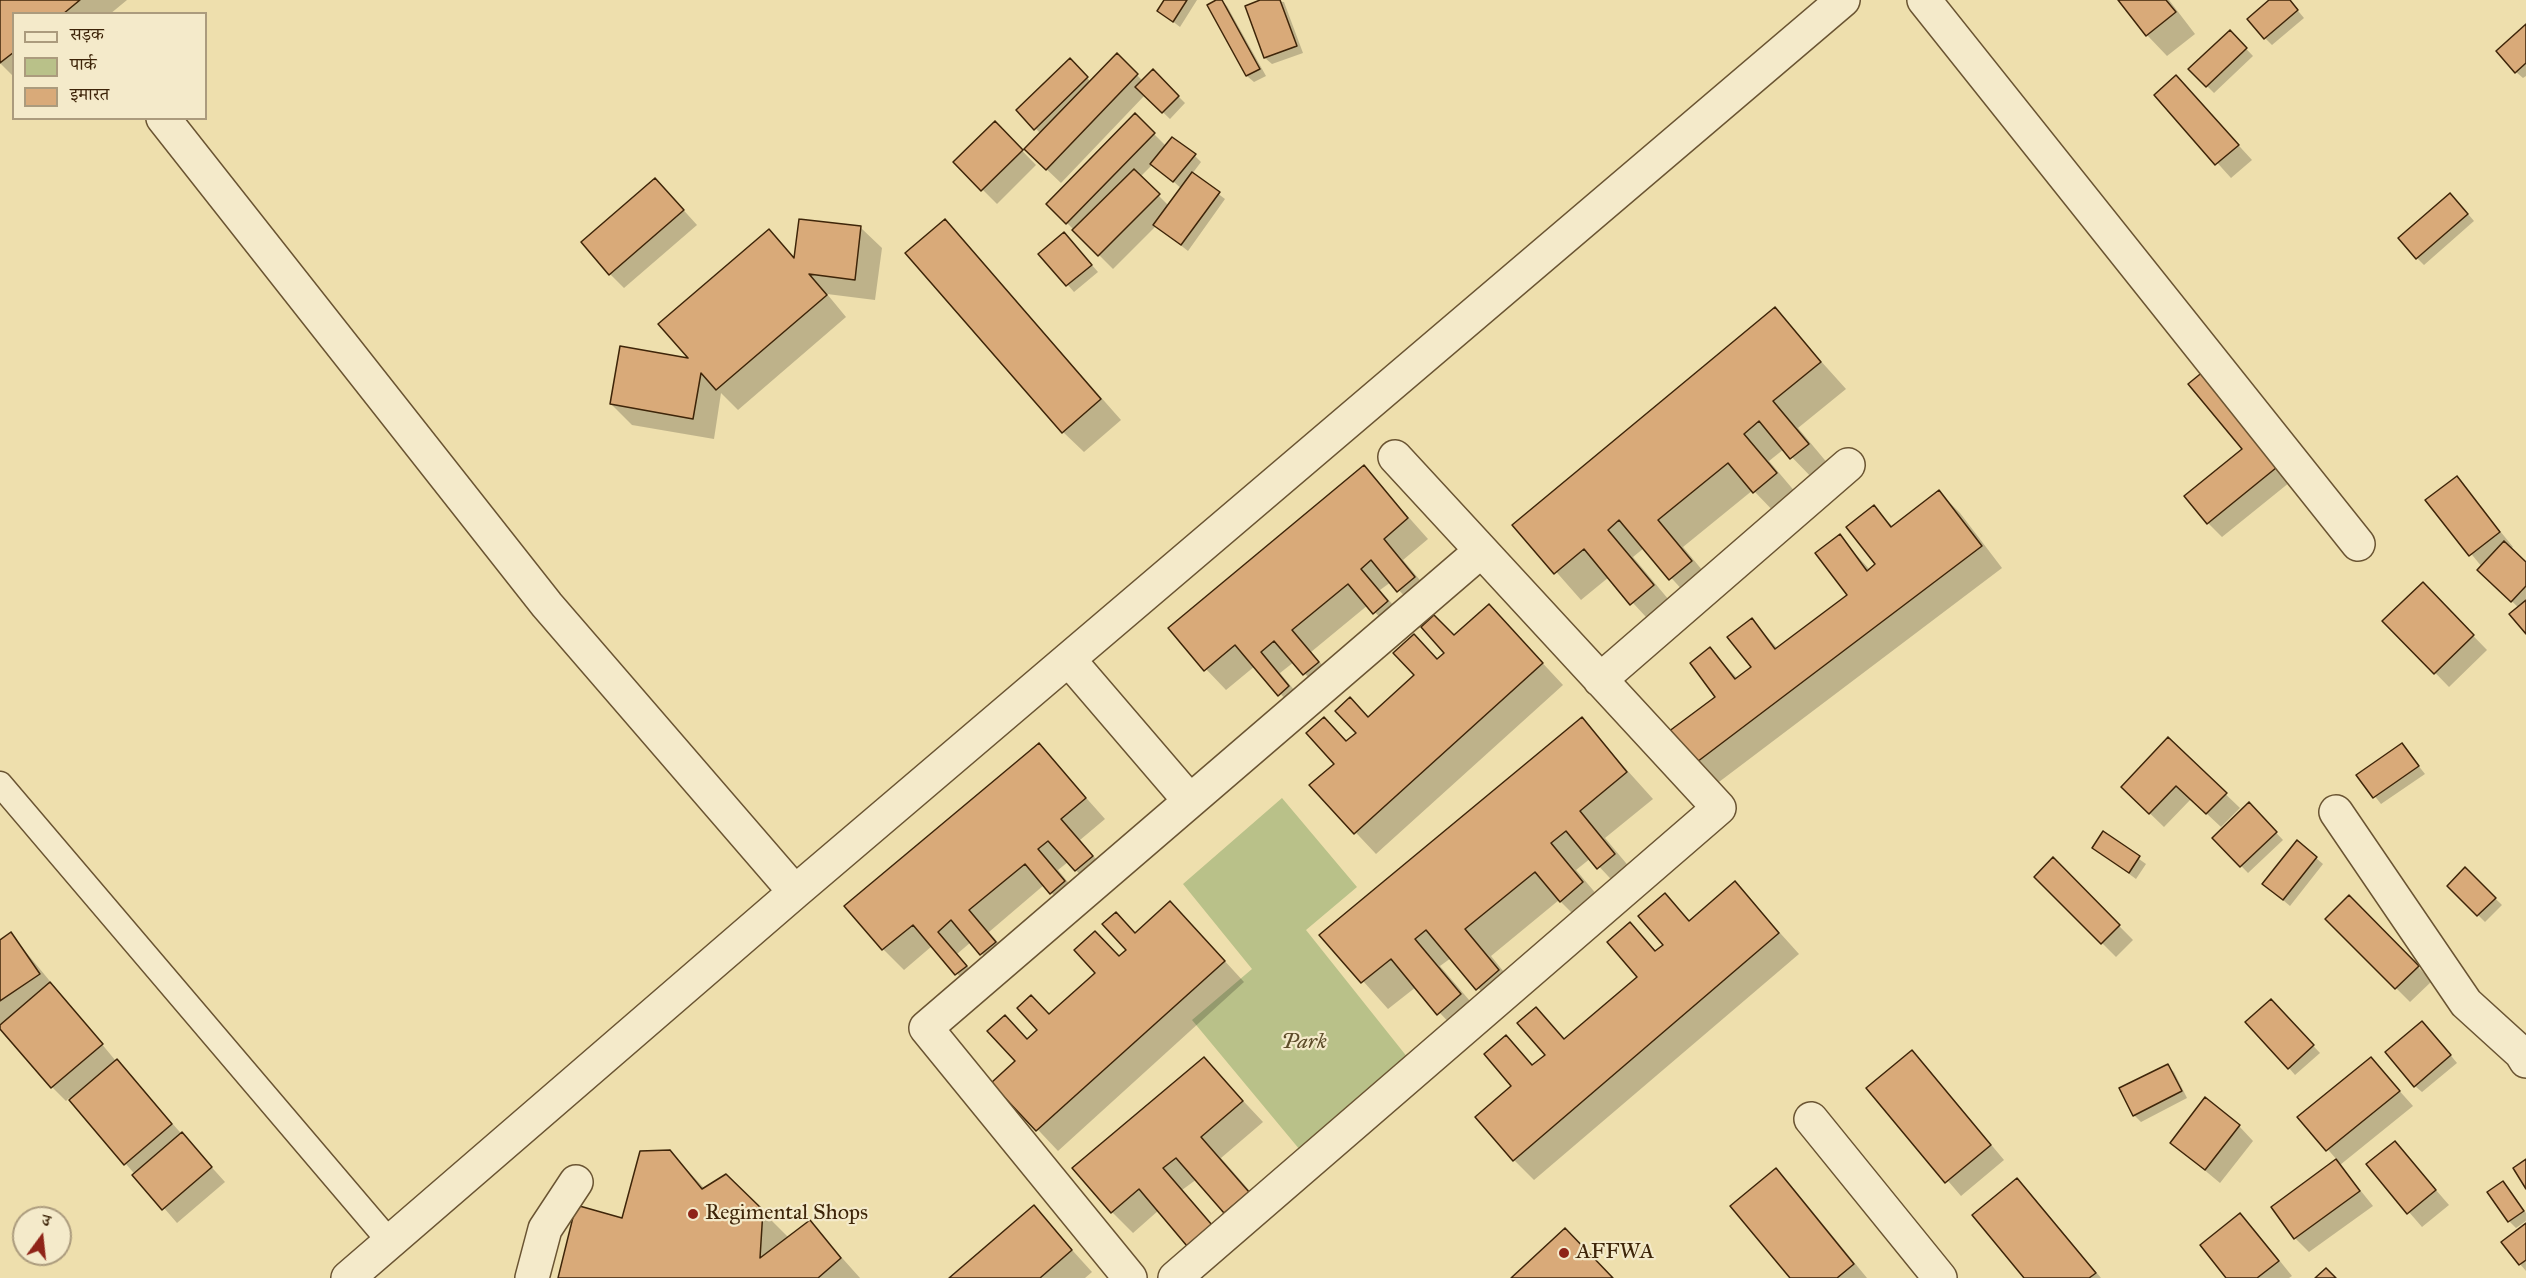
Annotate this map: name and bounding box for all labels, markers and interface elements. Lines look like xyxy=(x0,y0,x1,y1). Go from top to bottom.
legend xyxy=(12,12,207,120)
text: सड़क xyxy=(70,23,104,45)
text: पार्क xyxy=(70,53,97,75)
text: इमारत xyxy=(70,83,109,105)
park label: Park xyxy=(1281,1030,1327,1056)
place label: Regimental Shops xyxy=(705,1201,868,1227)
north arrow xyxy=(12,1206,72,1266)
marker: Regimental Shops xyxy=(686,1207,700,1221)
text: उ xyxy=(40,1210,53,1230)
place label: AFFWA xyxy=(1576,1240,1654,1266)
marker: AFFWA xyxy=(1557,1246,1571,1260)

